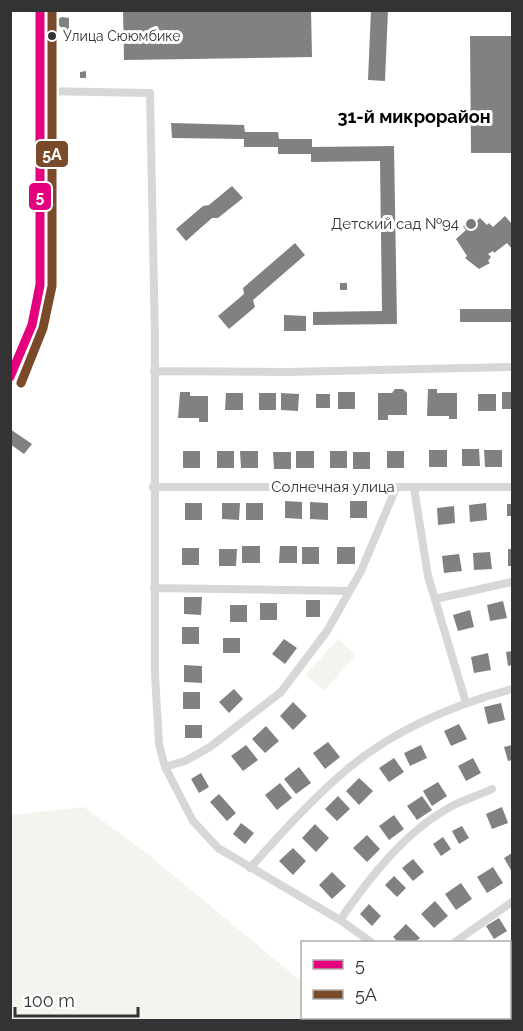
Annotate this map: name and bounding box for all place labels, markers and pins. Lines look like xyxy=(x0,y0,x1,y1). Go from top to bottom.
place label: Улица Сююмбике xyxy=(63,28,180,44)
marker: Улица Сююмбике xyxy=(46,30,58,42)
place label: Детский сад №94 xyxy=(331,215,459,233)
marker: Детский сад №94 xyxy=(464,217,478,231)

